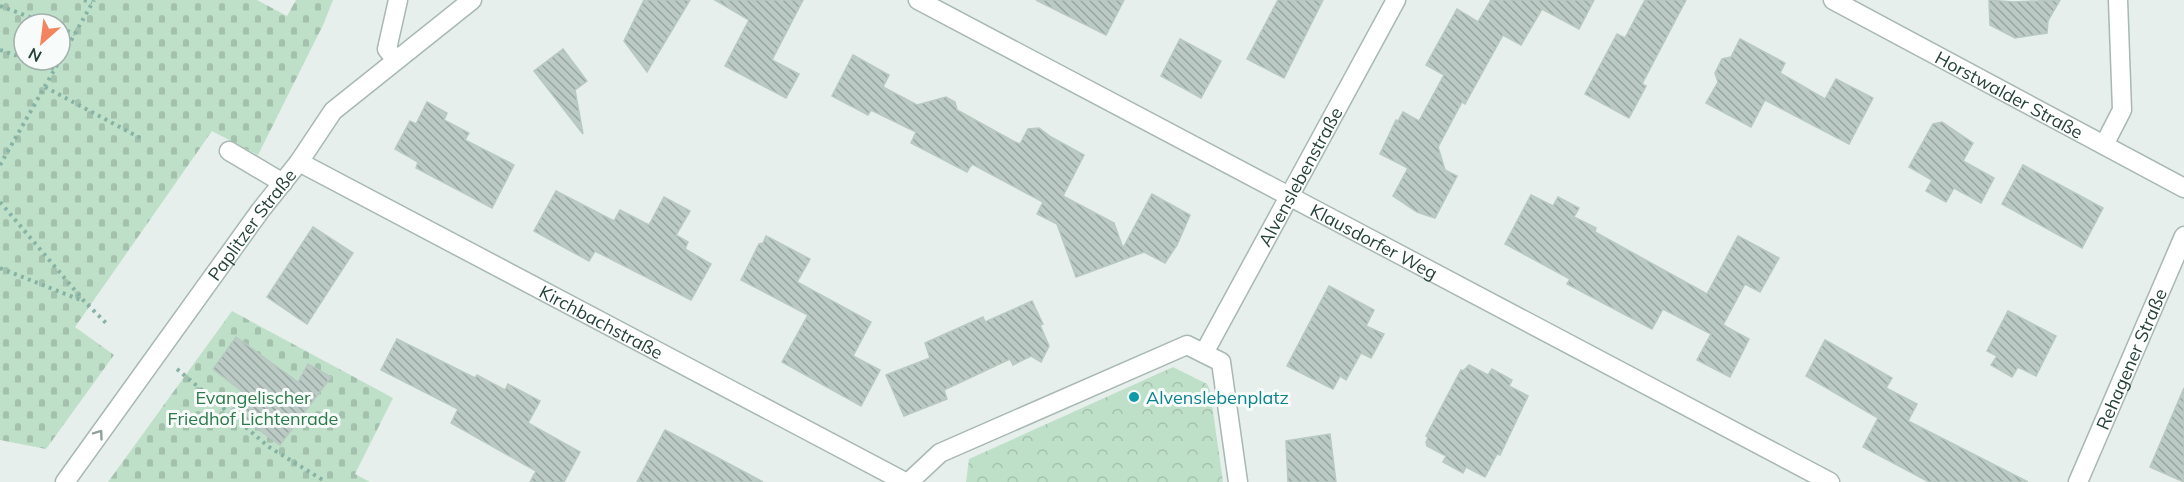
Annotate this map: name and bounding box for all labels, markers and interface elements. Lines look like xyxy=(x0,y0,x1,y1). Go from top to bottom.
north arrow xyxy=(12,12,72,72)
text: N xyxy=(25,44,45,67)
street label: Horstwalder Straße xyxy=(1931,46,2087,143)
street label: Alvenslebenstraße xyxy=(1253,103,1347,250)
street label: Paplitzer Straße xyxy=(202,164,301,285)
street label: Klausdorfer Weg xyxy=(1307,198,1442,284)
street label: Kirchbachstraße xyxy=(536,280,667,364)
street label: Rehagener Straße xyxy=(2090,285,2172,433)
park label: Evangelischer Friedhof Lichtenrade xyxy=(168,386,338,430)
place label: Alvenslebenplatz xyxy=(1146,386,1289,409)
marker: Alvenslebenplatz xyxy=(1127,390,1141,404)
one-way arrow xyxy=(92,430,103,441)

